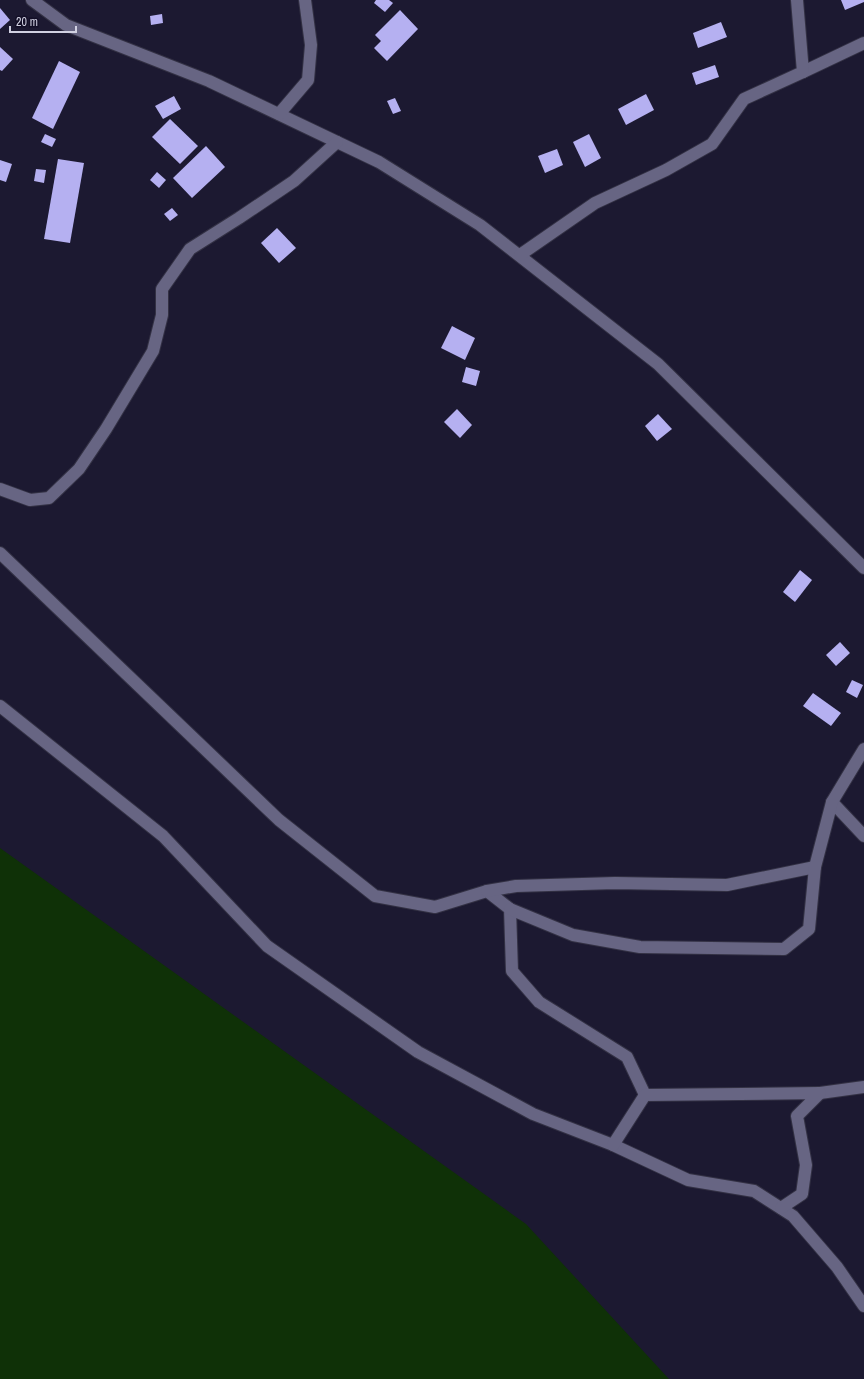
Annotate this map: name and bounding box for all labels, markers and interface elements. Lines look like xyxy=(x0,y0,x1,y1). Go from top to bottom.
scale bar xyxy=(10,8,76,34)
text: 20 m xyxy=(16,14,38,30)

